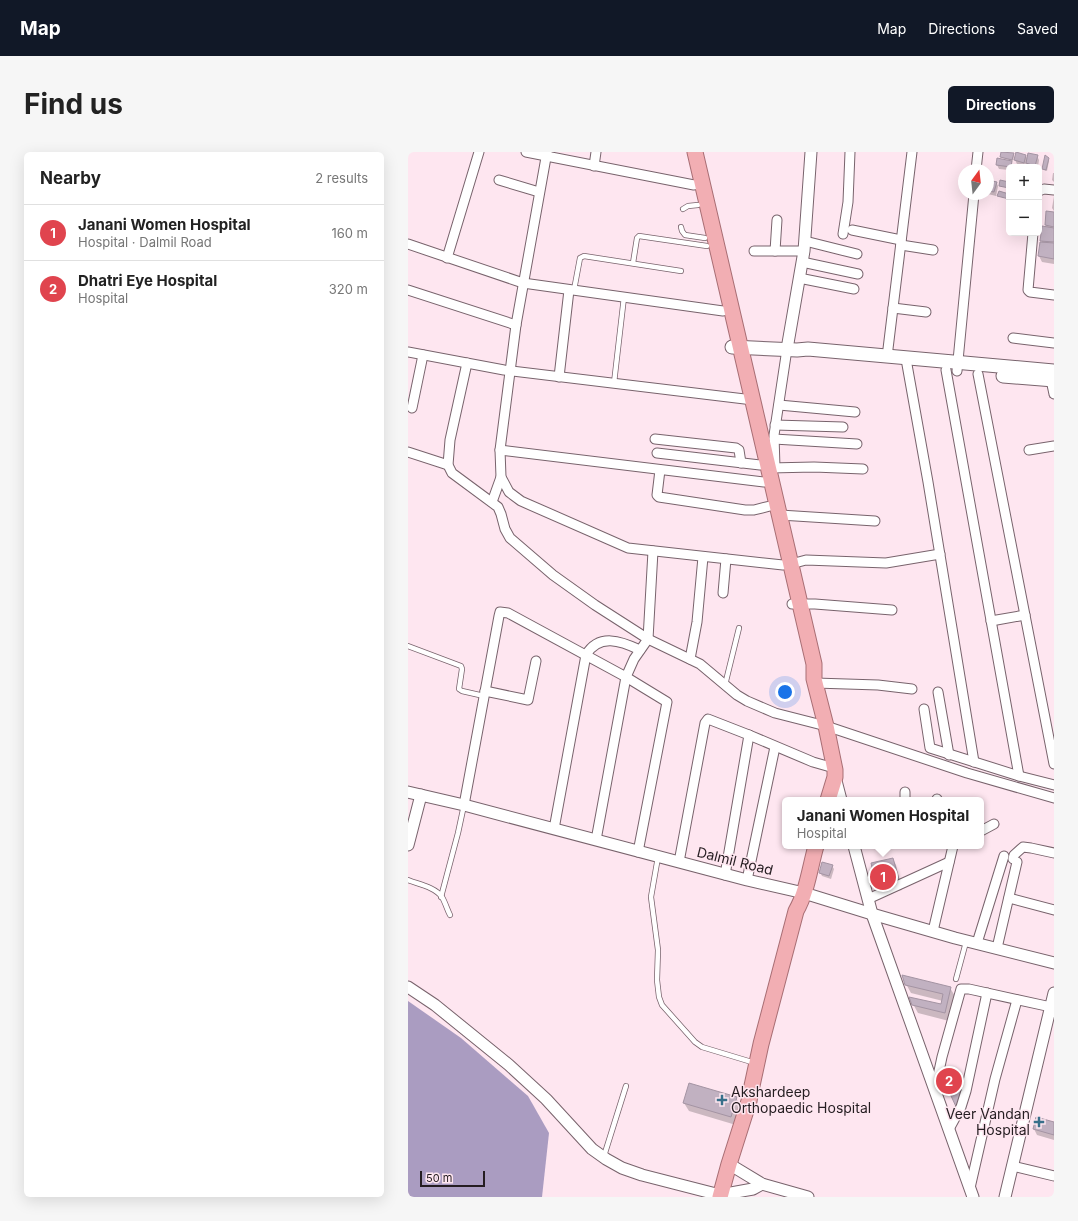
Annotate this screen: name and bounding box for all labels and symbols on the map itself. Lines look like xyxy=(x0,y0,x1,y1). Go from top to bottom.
north arrow xyxy=(958,164,994,200)
your location xyxy=(775,682,795,702)
street label: Dalmil Road xyxy=(695,843,775,878)
pin: 1 xyxy=(870,862,896,892)
pin: 2 xyxy=(936,1066,962,1096)
place label: Akshardeep Orthopaedic Hospital xyxy=(731,1083,871,1116)
marker: Akshardeep Orthopaedic Hospital xyxy=(716,1094,728,1106)
place label: Veer Vandan Hospital xyxy=(946,1105,1030,1138)
marker: Veer Vandan Hospital xyxy=(1033,1116,1045,1128)
scale bar xyxy=(420,1169,485,1188)

